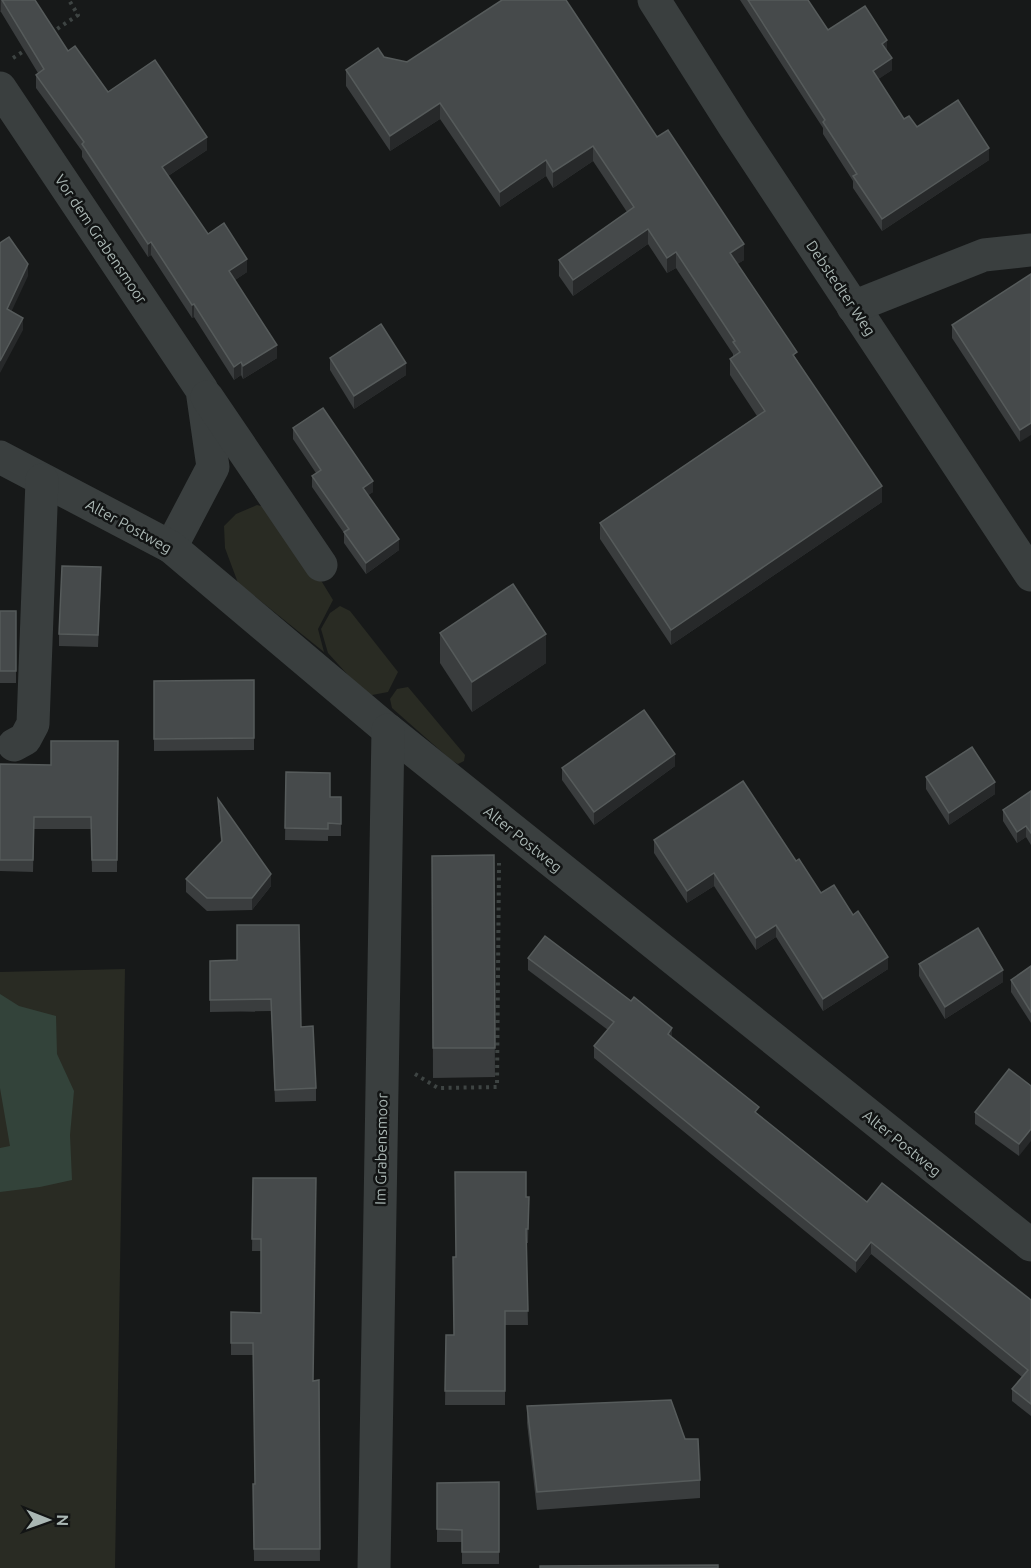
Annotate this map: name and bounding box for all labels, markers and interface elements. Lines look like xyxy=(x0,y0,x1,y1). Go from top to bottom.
street label: Vor dem Grabensmoor xyxy=(51,171,151,307)
street label: Debstedter Weg xyxy=(803,237,879,339)
street label: Alter Postweg xyxy=(83,495,175,557)
street label: Alter Postweg xyxy=(481,802,565,876)
street label: Im Grabensmoor xyxy=(372,1093,390,1205)
street label: Alter Postweg xyxy=(860,1106,944,1180)
north arrow xyxy=(18,1490,78,1550)
text: N xyxy=(54,1514,72,1526)

